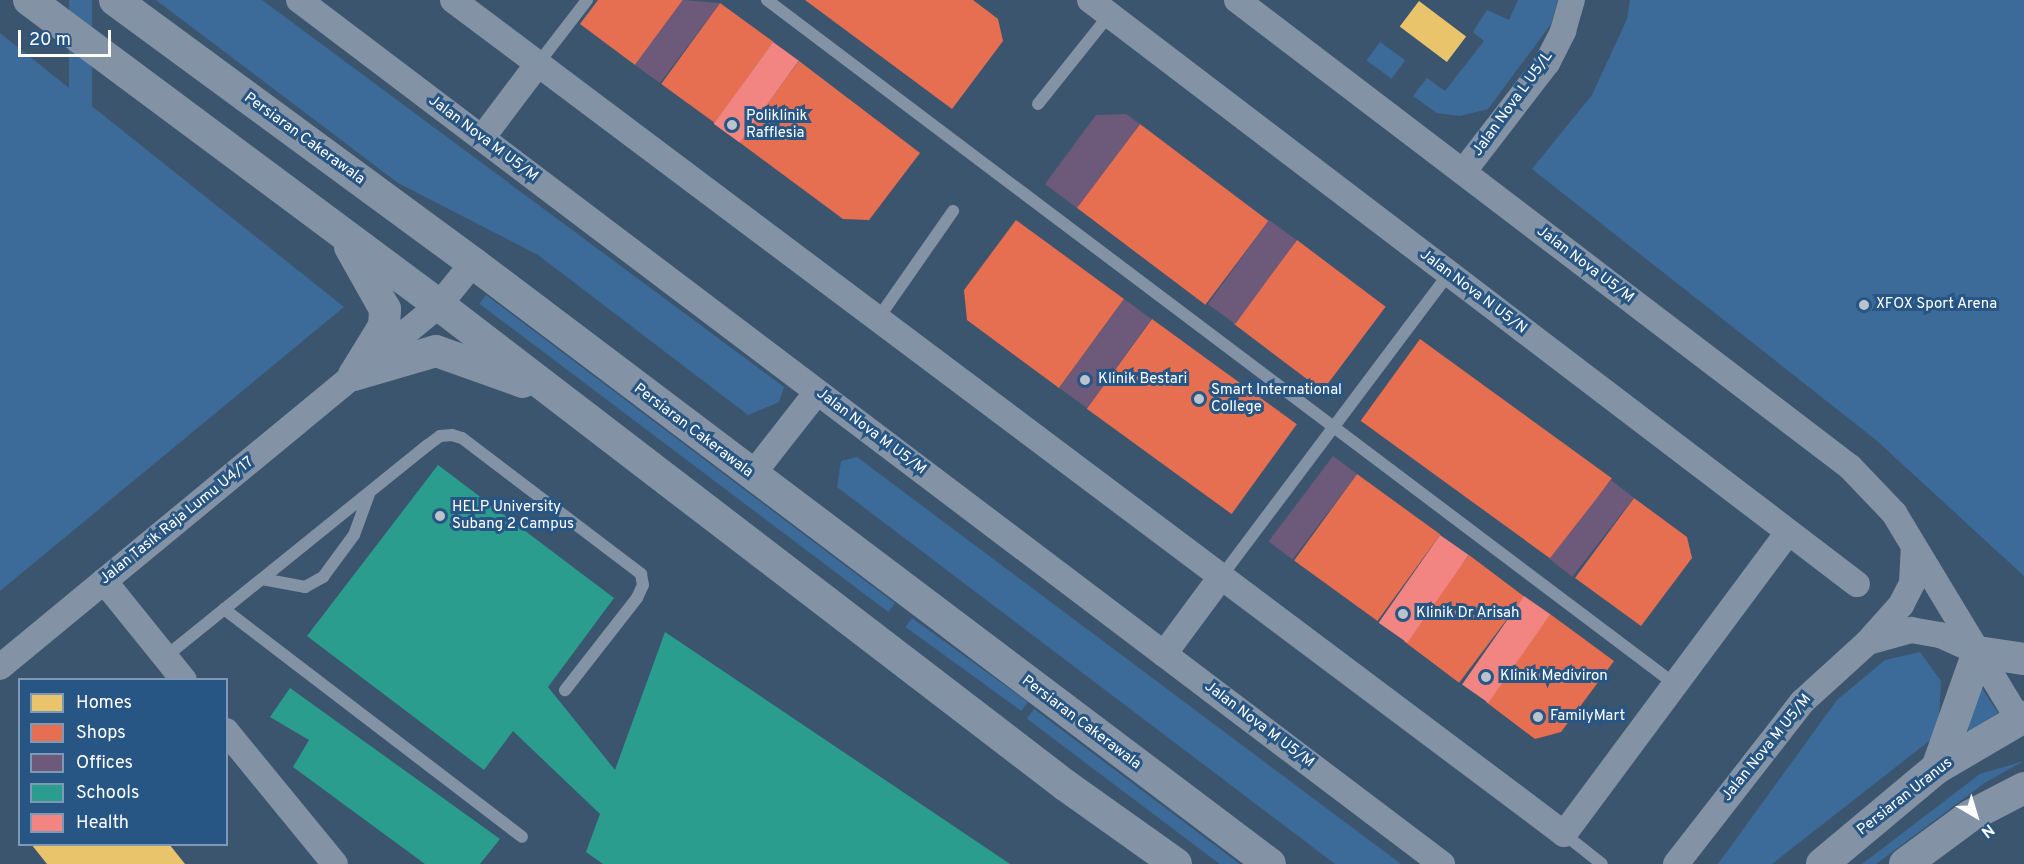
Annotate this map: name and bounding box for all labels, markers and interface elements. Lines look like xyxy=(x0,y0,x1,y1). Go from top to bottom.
scale bar xyxy=(21,18,114,56)
text: 20 m xyxy=(29,29,71,52)
street label: Jalan Nova L U5/L xyxy=(1469,48,1557,160)
street label: Persiaran Cakerawala xyxy=(240,89,368,189)
street label: Jalan Nova M U5/M xyxy=(425,92,541,186)
place label: Poliklinik Rafflesia xyxy=(746,107,808,142)
marker: Poliklinik Rafflesia xyxy=(723,116,741,134)
street label: Jalan Nova U5/M xyxy=(1533,223,1637,307)
street label: Jalan Nova N U5/N xyxy=(1416,246,1530,338)
place label: XFOX Sport Arena xyxy=(1876,296,1998,314)
marker: XFOX Sport Arena xyxy=(1857,298,1871,312)
marker: Klinik Bestari xyxy=(1076,371,1094,389)
place label: Klinik Bestari xyxy=(1098,371,1187,389)
street label: Persiaran Cakerawala xyxy=(630,380,756,482)
place label: Smart International College xyxy=(1211,381,1342,416)
street label: Jalan Nova M U5/M xyxy=(813,385,929,479)
marker: Smart International College xyxy=(1192,392,1206,406)
street label: Jalan Tasik Raja Lumu U4/17 xyxy=(96,453,258,589)
place label: HELP University Subang 2 Campus xyxy=(452,498,574,533)
marker: HELP University Subang 2 Campus xyxy=(433,509,447,523)
marker: Klinik Dr Arisah xyxy=(1394,605,1412,623)
place label: Klinik Dr Arisah xyxy=(1416,605,1520,623)
marker: Klinik Mediviron xyxy=(1477,668,1495,686)
place label: Klinik Mediviron xyxy=(1500,668,1608,686)
street label: Persiaran Cakerawala xyxy=(1018,672,1144,774)
legend xyxy=(18,678,228,846)
street label: Jalan Nova M U5/M xyxy=(1201,678,1317,772)
street label: Jalan Nova M U5/M xyxy=(1718,691,1816,805)
text: Homes xyxy=(76,692,132,715)
place label: FamilyMart xyxy=(1550,708,1625,726)
marker: FamilyMart xyxy=(1531,710,1545,724)
text: Shops xyxy=(76,722,126,745)
text: Offices xyxy=(76,752,133,775)
street label: Persiaran Uranus xyxy=(1854,754,1956,840)
text: Schools xyxy=(76,782,139,805)
north arrow xyxy=(1946,786,2006,846)
text: Health xyxy=(76,812,129,835)
text: N xyxy=(1976,819,1998,842)

